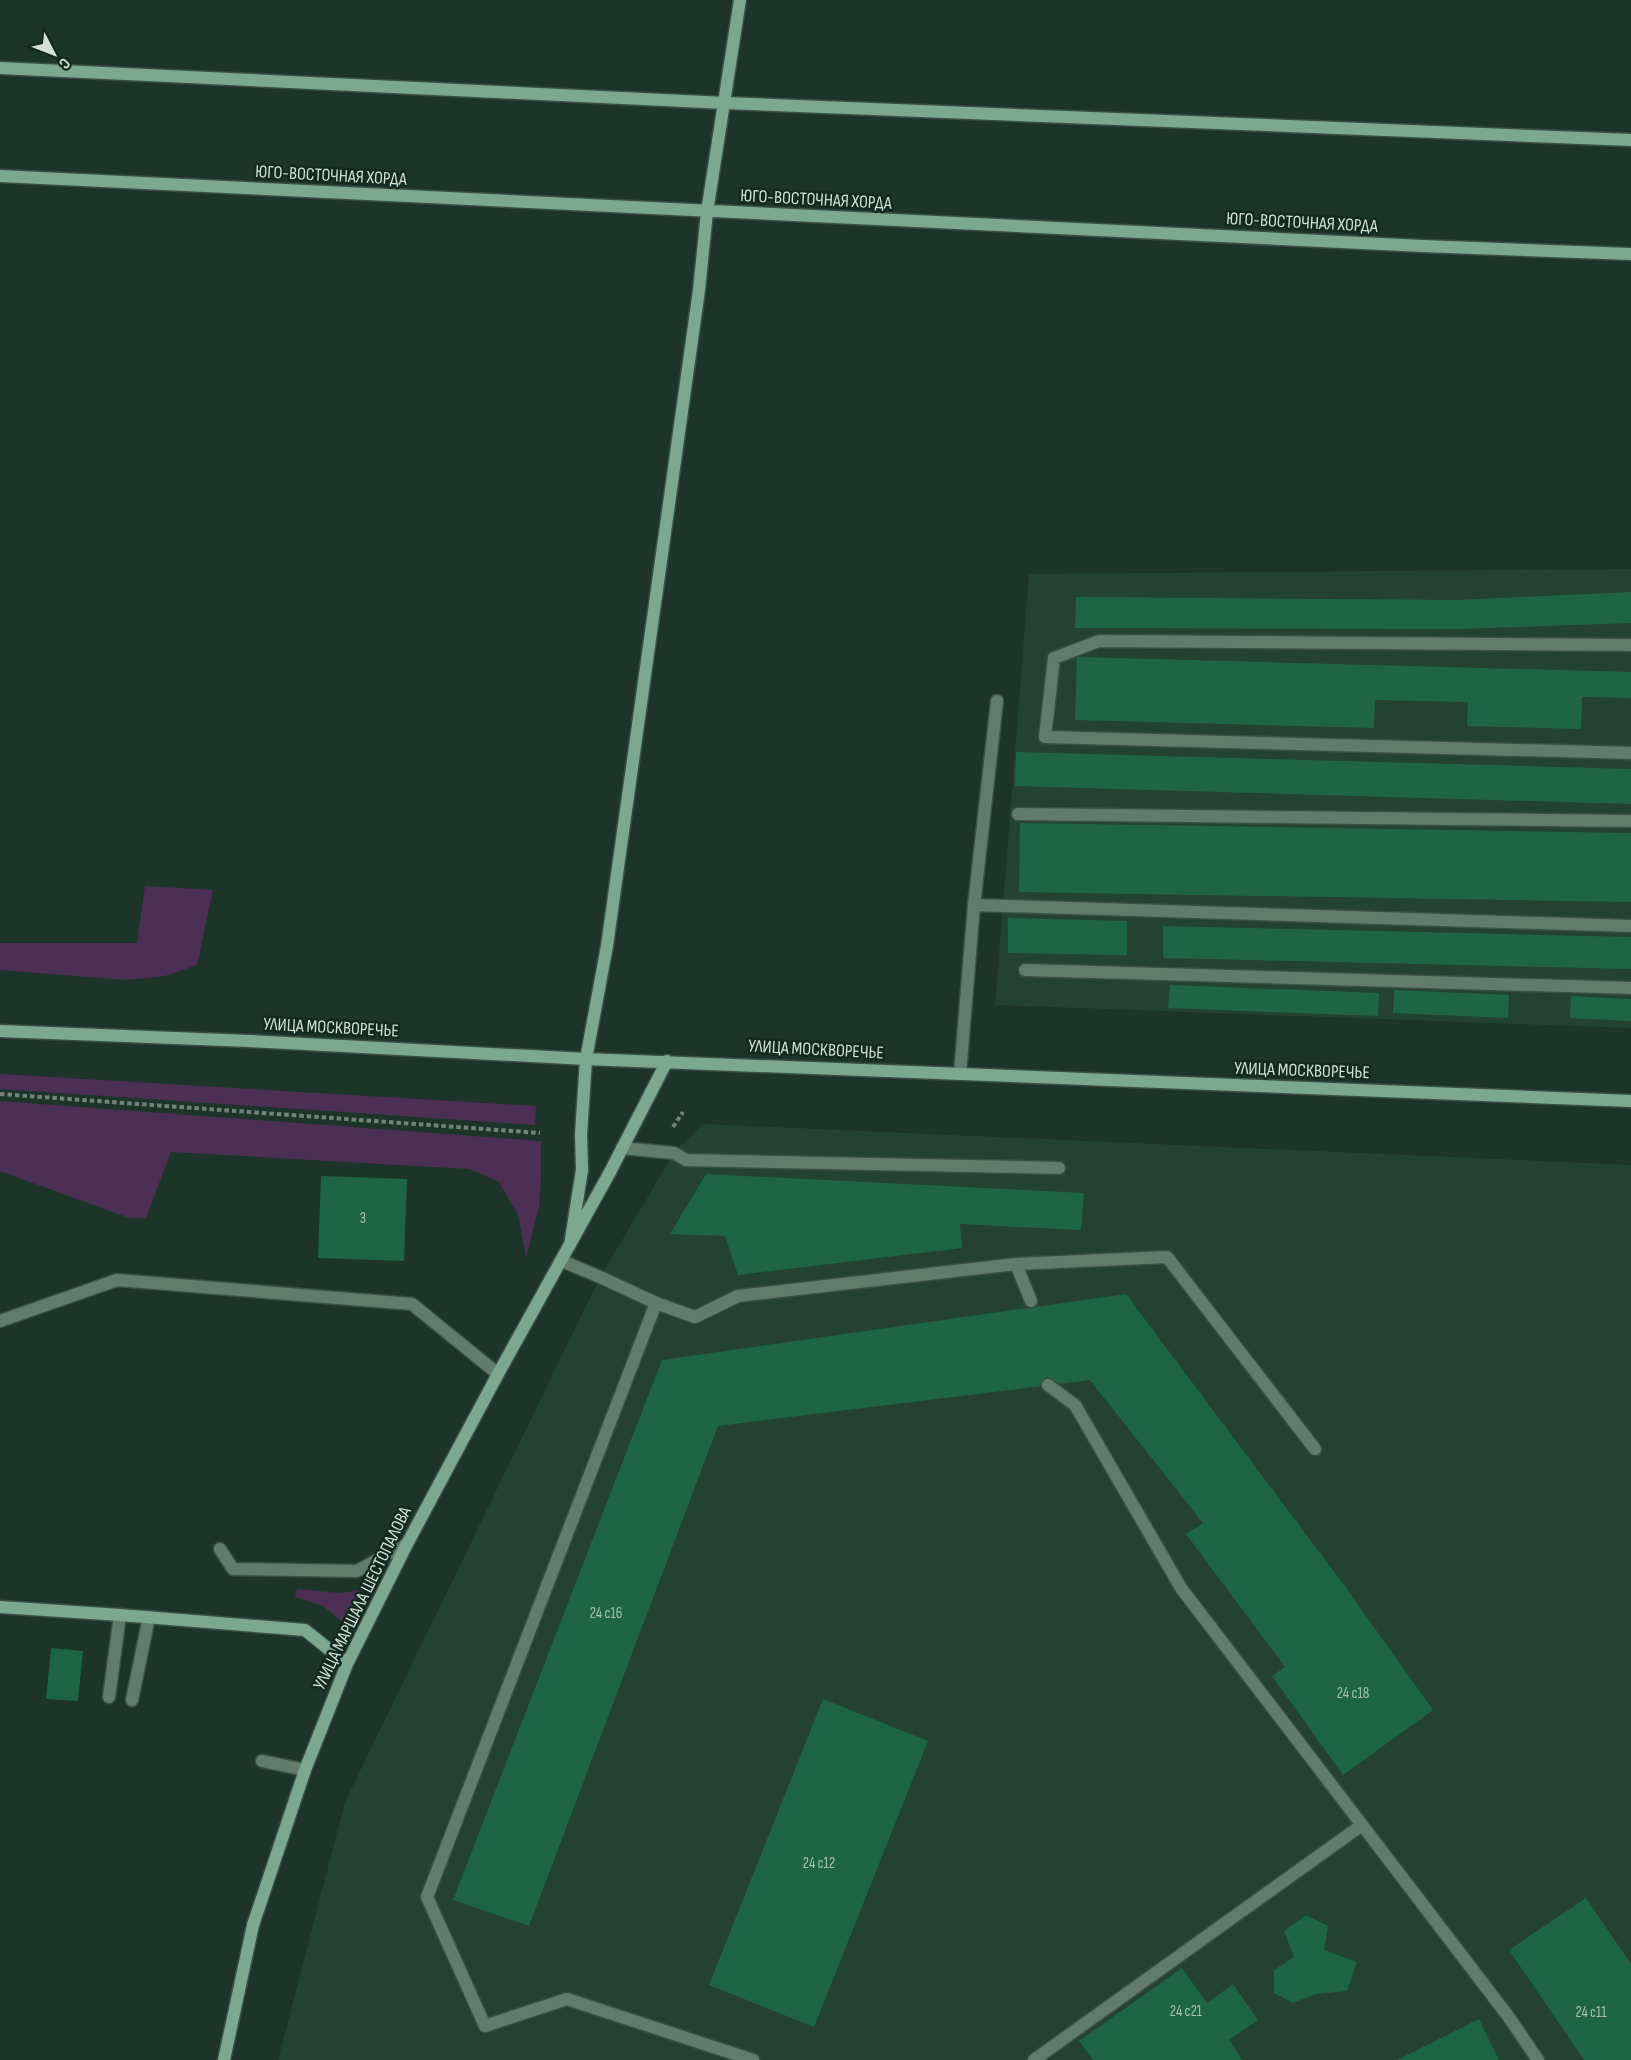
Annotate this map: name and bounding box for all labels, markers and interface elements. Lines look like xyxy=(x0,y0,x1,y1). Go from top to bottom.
north arrow xyxy=(24,24,84,84)
text: С xyxy=(54,54,74,72)
street label: ЮГО-ВОСТОЧНАЯ ХОРДА xyxy=(255,161,407,190)
street label: ЮГО-ВОСТОЧНАЯ ХОРДА xyxy=(740,185,892,214)
street label: ЮГО-ВОСТОЧНАЯ ХОРДА xyxy=(1226,208,1378,237)
street label: УЛИЦА МОСКВОРЕЧЬЕ xyxy=(263,1013,399,1042)
street label: УЛИЦА МОСКВОРЕЧЬЕ xyxy=(748,1035,884,1064)
street label: УЛИЦА МОСКВОРЕЧЬЕ xyxy=(1234,1058,1370,1083)
house number: 3 xyxy=(360,1209,366,1228)
street label: УЛИЦА МАРШАЛА ШЕСТОПАЛОВА xyxy=(309,1503,416,1693)
house number: 24 с16 xyxy=(590,1604,622,1623)
house number: 24 с18 xyxy=(1337,1684,1369,1703)
house number: 24 с12 xyxy=(803,1854,835,1873)
house number: 24 с21 xyxy=(1170,2002,1203,2021)
house number: 24 с11 xyxy=(1575,2003,1607,2022)

